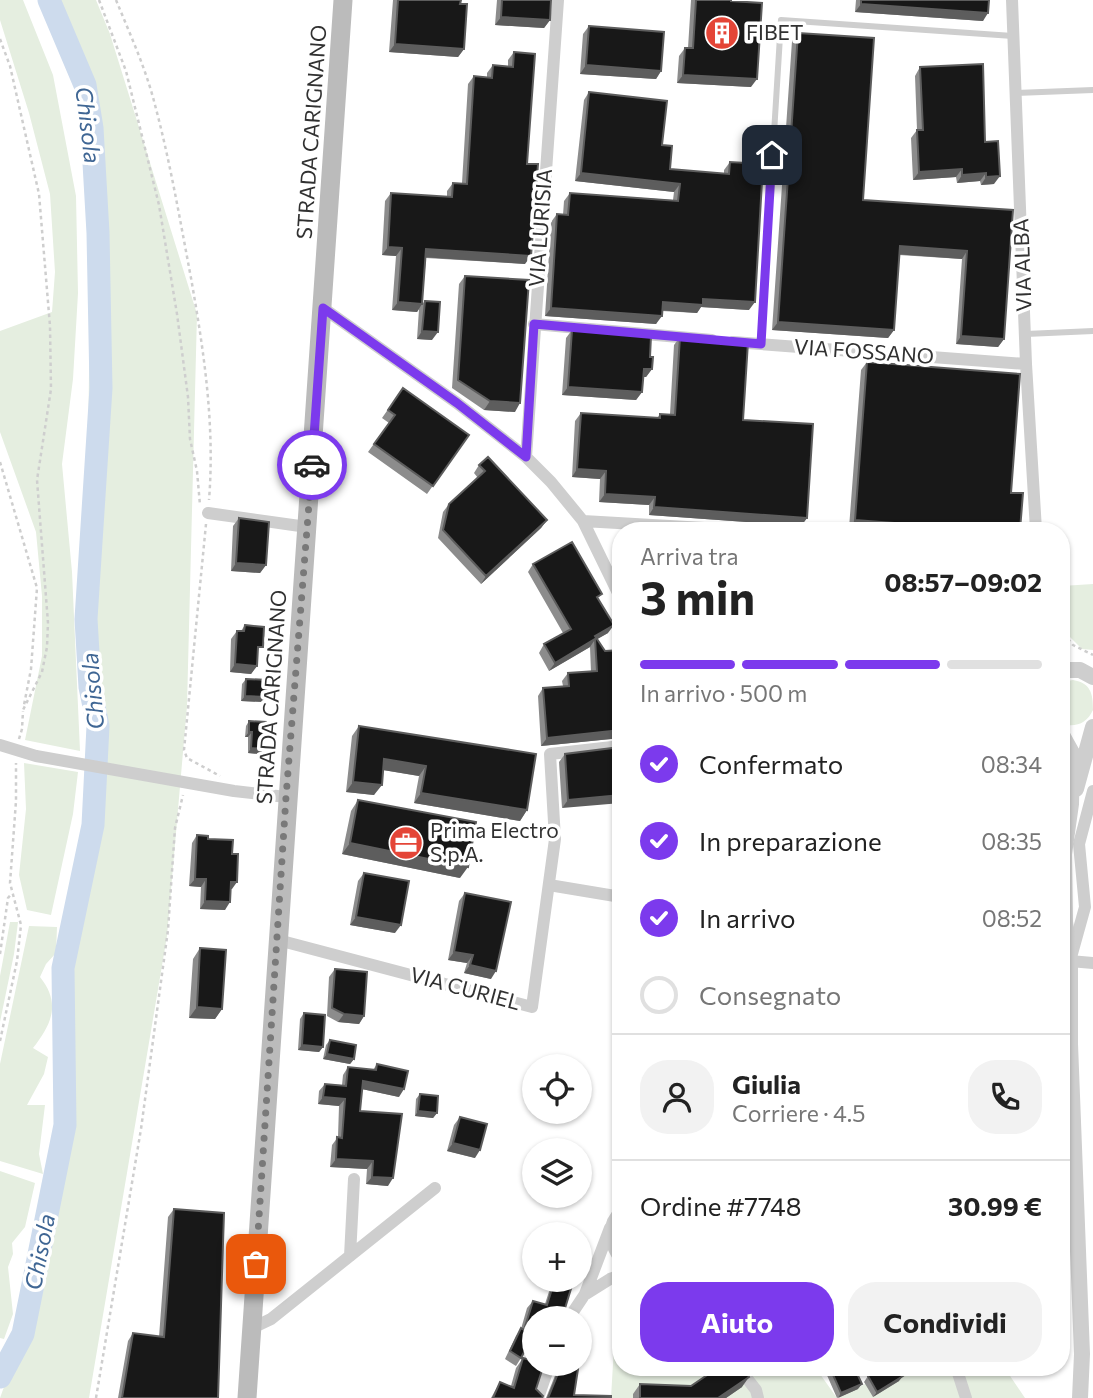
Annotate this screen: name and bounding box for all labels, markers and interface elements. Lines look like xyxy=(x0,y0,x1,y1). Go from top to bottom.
building icon: FIBET xyxy=(703,14,741,52)
place label: FIBET xyxy=(746,19,803,44)
street label: STRADA CARIGNANO xyxy=(291,24,330,240)
water label: Chisola xyxy=(70,85,108,165)
pin xyxy=(742,125,802,185)
icon: home xyxy=(753,136,791,174)
street label: VIA LURISIA xyxy=(523,168,556,288)
street label: VIA ALBA xyxy=(1007,218,1036,312)
street label: VIA FOSSANO xyxy=(793,333,935,368)
courier xyxy=(277,430,347,500)
icon: car xyxy=(293,446,331,484)
text: Arriva tra xyxy=(640,542,739,570)
text: 08:57–09:02 xyxy=(884,566,1042,597)
text: 3 min xyxy=(640,568,755,624)
street label: STRADA CARIGNANO xyxy=(251,589,290,805)
water label: Chisola xyxy=(75,652,109,731)
text: In arrivo · 500 m xyxy=(640,679,807,707)
icon: check xyxy=(640,745,678,783)
text: Confermato xyxy=(699,748,843,779)
text: 08:34 xyxy=(981,750,1042,778)
place label: Prima Electro S.p.A. xyxy=(430,817,559,866)
icon: check xyxy=(640,822,678,860)
office icon: Prima Electro S.p.A. xyxy=(387,824,425,862)
text: In preparazione xyxy=(699,825,882,856)
text: 08:35 xyxy=(981,827,1042,855)
icon: check xyxy=(640,899,678,937)
text: In arrivo xyxy=(699,902,796,933)
text: 08:52 xyxy=(982,904,1042,932)
street label: VIA CURIEL xyxy=(408,961,523,1014)
text: Consegnato xyxy=(699,979,841,1010)
map controls xyxy=(522,1054,592,1376)
button: locate xyxy=(522,1054,592,1124)
button: person xyxy=(640,1060,714,1134)
button: phone xyxy=(968,1060,1042,1134)
text: Giulia xyxy=(732,1068,801,1099)
text: Corriere · 4.5 xyxy=(732,1099,865,1127)
button: layers xyxy=(522,1138,592,1208)
text: Ordine #7748 xyxy=(640,1190,802,1221)
text: 30.99 € xyxy=(948,1190,1042,1221)
water label: Chisola xyxy=(18,1211,60,1292)
button: + xyxy=(522,1222,592,1292)
pin xyxy=(226,1234,286,1294)
icon: bag xyxy=(237,1245,275,1283)
button: Aiuto xyxy=(640,1282,834,1362)
button: Condividi xyxy=(848,1282,1042,1362)
button: − xyxy=(522,1306,592,1376)

